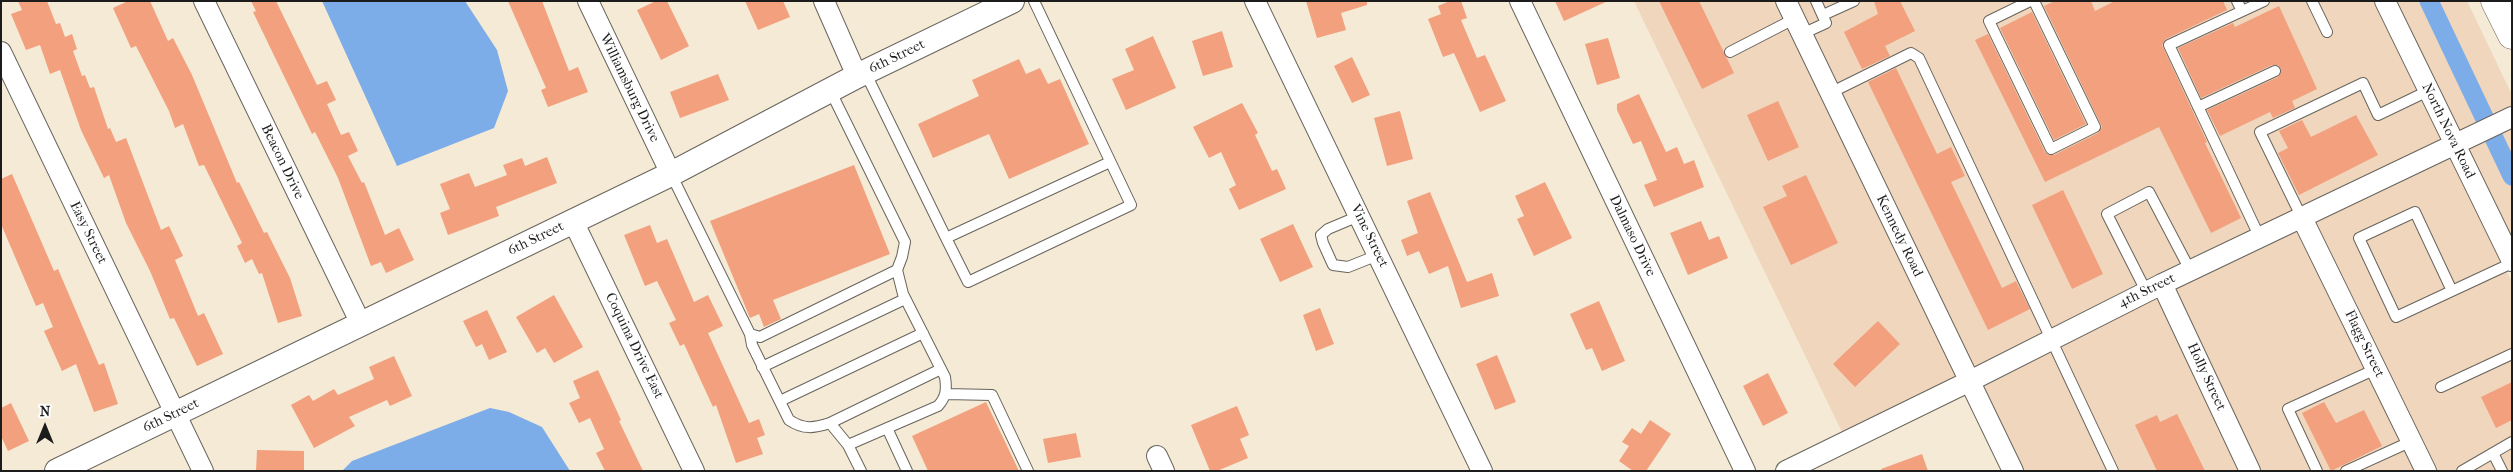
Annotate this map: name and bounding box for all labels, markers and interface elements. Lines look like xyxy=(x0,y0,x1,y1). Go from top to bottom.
street label: Williamsburg Drive xyxy=(595,31,663,145)
street label: 6th Street xyxy=(866,36,928,78)
street label: North Nova Road xyxy=(2418,81,2478,181)
street label: Beacon Drive xyxy=(257,122,307,202)
street label: Dalmaso Drive xyxy=(1605,192,1659,280)
street label: Kennedy Road xyxy=(1872,192,1926,280)
street label: Easy Street xyxy=(66,199,110,267)
street label: Vine Street xyxy=(1347,202,1391,270)
street label: 6th Street xyxy=(505,218,567,260)
street label: 4th Street xyxy=(2116,270,2178,312)
street label: Coquina Drive East xyxy=(601,290,667,402)
street label: Flagg Street xyxy=(2340,308,2388,380)
street label: Holly Street xyxy=(2183,340,2229,414)
street label: 6th Street xyxy=(140,395,202,437)
north arrow xyxy=(20,402,70,452)
text: N xyxy=(40,403,50,420)

